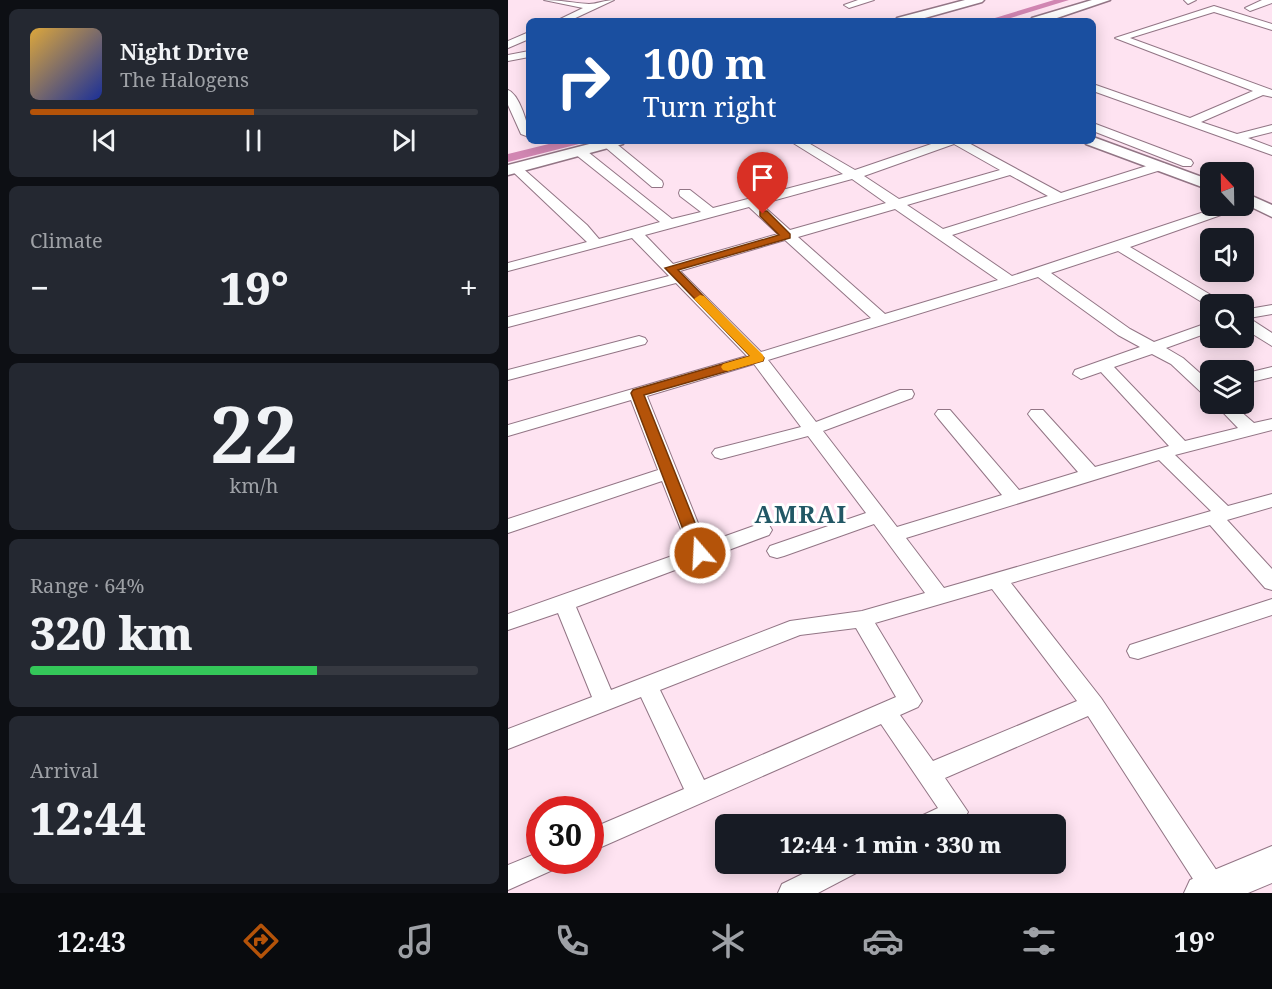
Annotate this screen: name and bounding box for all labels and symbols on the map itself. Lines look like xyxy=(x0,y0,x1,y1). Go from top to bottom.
pin xyxy=(737,152,788,214)
north arrow xyxy=(1200,162,1254,216)
district label: AMRAI xyxy=(754,497,848,530)
position arrow xyxy=(668,521,732,585)
speed limit sign: 30 xyxy=(526,796,604,874)

